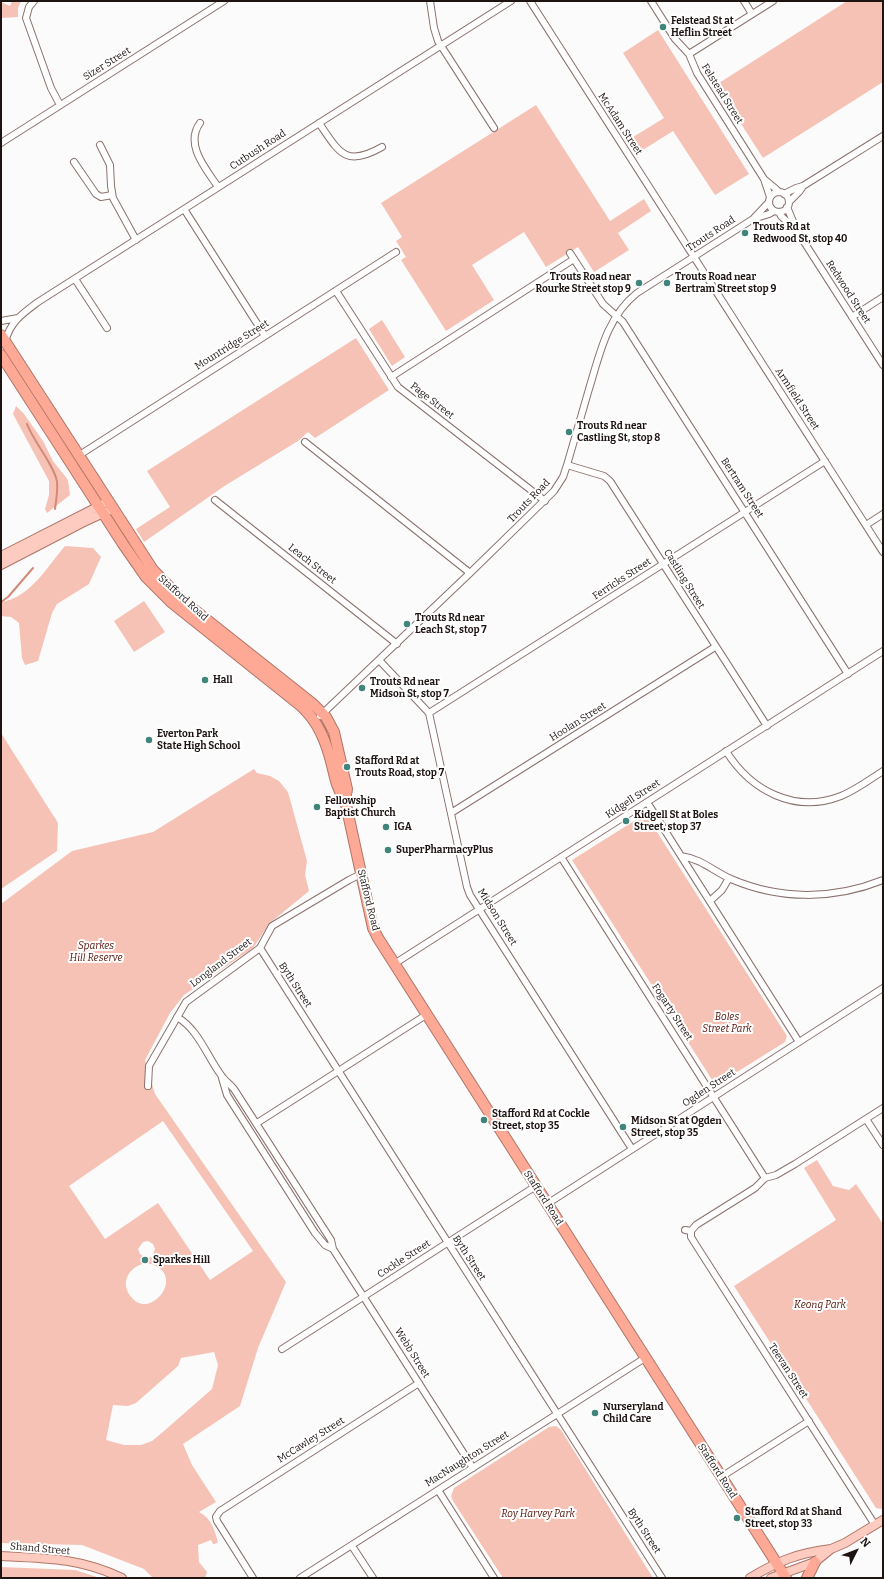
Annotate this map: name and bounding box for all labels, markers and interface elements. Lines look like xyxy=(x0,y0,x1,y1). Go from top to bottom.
place label: Felstead St at Heflin Street xyxy=(671,15,734,38)
marker: Felstead St at Heflin Street xyxy=(658,22,668,32)
street label: Sizer Street xyxy=(81,45,133,83)
street label: Felstead Street xyxy=(699,62,745,126)
street label: McAdam Street xyxy=(595,91,645,157)
street label: Cutbush Road xyxy=(228,127,288,173)
street label: Trouts Road xyxy=(684,214,738,254)
place label: Trouts Rd at Redwood St, stop 40 xyxy=(753,221,847,244)
marker: Trouts Rd at Redwood St, stop 40 xyxy=(740,228,750,238)
street label: Redwood Street xyxy=(823,258,873,326)
place label: Trouts Road near Rourke Street stop 9 xyxy=(536,271,631,294)
place label: Trouts Road near Bertram Street stop 9 xyxy=(675,271,776,294)
marker: Trouts Road near Rourke Street stop 9 xyxy=(634,278,644,288)
marker: Trouts Road near Bertram Street stop 9 xyxy=(662,278,672,288)
street label: Mountridge Street xyxy=(193,317,271,373)
street label: Armfield Street xyxy=(772,366,822,432)
street label: Page Street xyxy=(408,380,456,422)
place label: Trouts Rd near Castling St, stop 8 xyxy=(577,420,660,444)
marker: Trouts Rd near Castling St, stop 8 xyxy=(564,427,574,437)
street label: Bertram Street xyxy=(718,456,766,520)
street label: Trouts Road xyxy=(505,477,553,525)
street label: Leach Street xyxy=(286,541,338,587)
street label: Castling Street xyxy=(661,547,707,611)
street label: Ferricks Street xyxy=(590,556,654,602)
street label: Stafford Road xyxy=(156,572,210,624)
place label: Trouts Rd near Leach St, stop 7 xyxy=(415,612,487,636)
marker: Trouts Rd near Leach St, stop 7 xyxy=(402,619,412,629)
place label: Hall xyxy=(213,674,233,686)
marker: Hall xyxy=(200,675,210,685)
place label: Trouts Rd near Midson St, stop 7 xyxy=(370,676,449,700)
marker: Trouts Rd near Midson St, stop 7 xyxy=(357,683,367,693)
street label: Hoolan Street xyxy=(548,700,608,744)
place label: Everton Park State High School xyxy=(157,728,240,752)
marker: Everton Park State High School xyxy=(144,735,154,745)
place label: Stafford Rd at Trouts Road, stop 7 xyxy=(355,755,444,778)
marker: Stafford Rd at Trouts Road, stop 7 xyxy=(342,762,352,772)
street label: Kidgell Street xyxy=(603,777,663,821)
place label: Fellowship Baptist Church xyxy=(325,795,396,818)
marker: Fellowship Baptist Church xyxy=(312,802,322,812)
place label: Kidgell St at Boles Street, stop 37 xyxy=(634,809,718,832)
marker: Kidgell St at Boles Street, stop 37 xyxy=(621,816,631,826)
place label: IGA xyxy=(394,821,412,833)
marker: IGA xyxy=(381,822,391,832)
place label: SuperPharmacyPlus xyxy=(396,844,493,856)
marker: SuperPharmacyPlus xyxy=(383,845,393,855)
street label: Stafford Road xyxy=(355,868,381,932)
street label: Midson Street xyxy=(475,886,519,948)
street label: Longland Street xyxy=(188,936,254,990)
park label: Sparkes Hill Reserve xyxy=(69,940,123,964)
street label: Byth Street xyxy=(276,960,314,1010)
street label: Fogarty Street xyxy=(649,981,695,1043)
park label: Boles Street Park xyxy=(702,1011,752,1034)
street label: Ogden Street xyxy=(680,1066,738,1110)
place label: Stafford Rd at Cockle Street, stop 35 xyxy=(492,1108,590,1132)
marker: Stafford Rd at Cockle Street, stop 35 xyxy=(479,1115,489,1125)
place label: Midson St at Ogden Street, stop 35 xyxy=(631,1115,722,1138)
marker: Midson St at Ogden Street, stop 35 xyxy=(618,1122,628,1132)
street label: Stafford Road xyxy=(521,1168,565,1228)
street label: Byth Street xyxy=(450,1233,488,1283)
street label: Cockle Street xyxy=(375,1237,433,1281)
place label: Sparkes Hill xyxy=(153,1254,210,1266)
marker: Sparkes Hill xyxy=(140,1255,150,1265)
park label: Keong Park xyxy=(794,1299,846,1311)
street label: Webb Street xyxy=(392,1326,432,1380)
street label: Teevan Street xyxy=(766,1341,810,1401)
place label: Nurseryland Child Care xyxy=(603,1401,664,1424)
marker: Nurseryland Child Care xyxy=(590,1408,600,1418)
street label: McCawley Street xyxy=(275,1415,347,1465)
street label: MacNaughton Street xyxy=(423,1428,511,1490)
street label: Stafford Road xyxy=(695,1441,739,1501)
street label: Byth Street xyxy=(625,1506,663,1556)
place label: Stafford Rd at Shand Street, stop 33 xyxy=(745,1506,842,1530)
park label: Roy Harvey Park xyxy=(501,1508,575,1520)
marker: Stafford Rd at Shand Street, stop 33 xyxy=(732,1513,742,1523)
north arrow xyxy=(836,1531,876,1571)
text: N xyxy=(858,1535,873,1550)
street label: Shand Street xyxy=(9,1540,71,1558)

